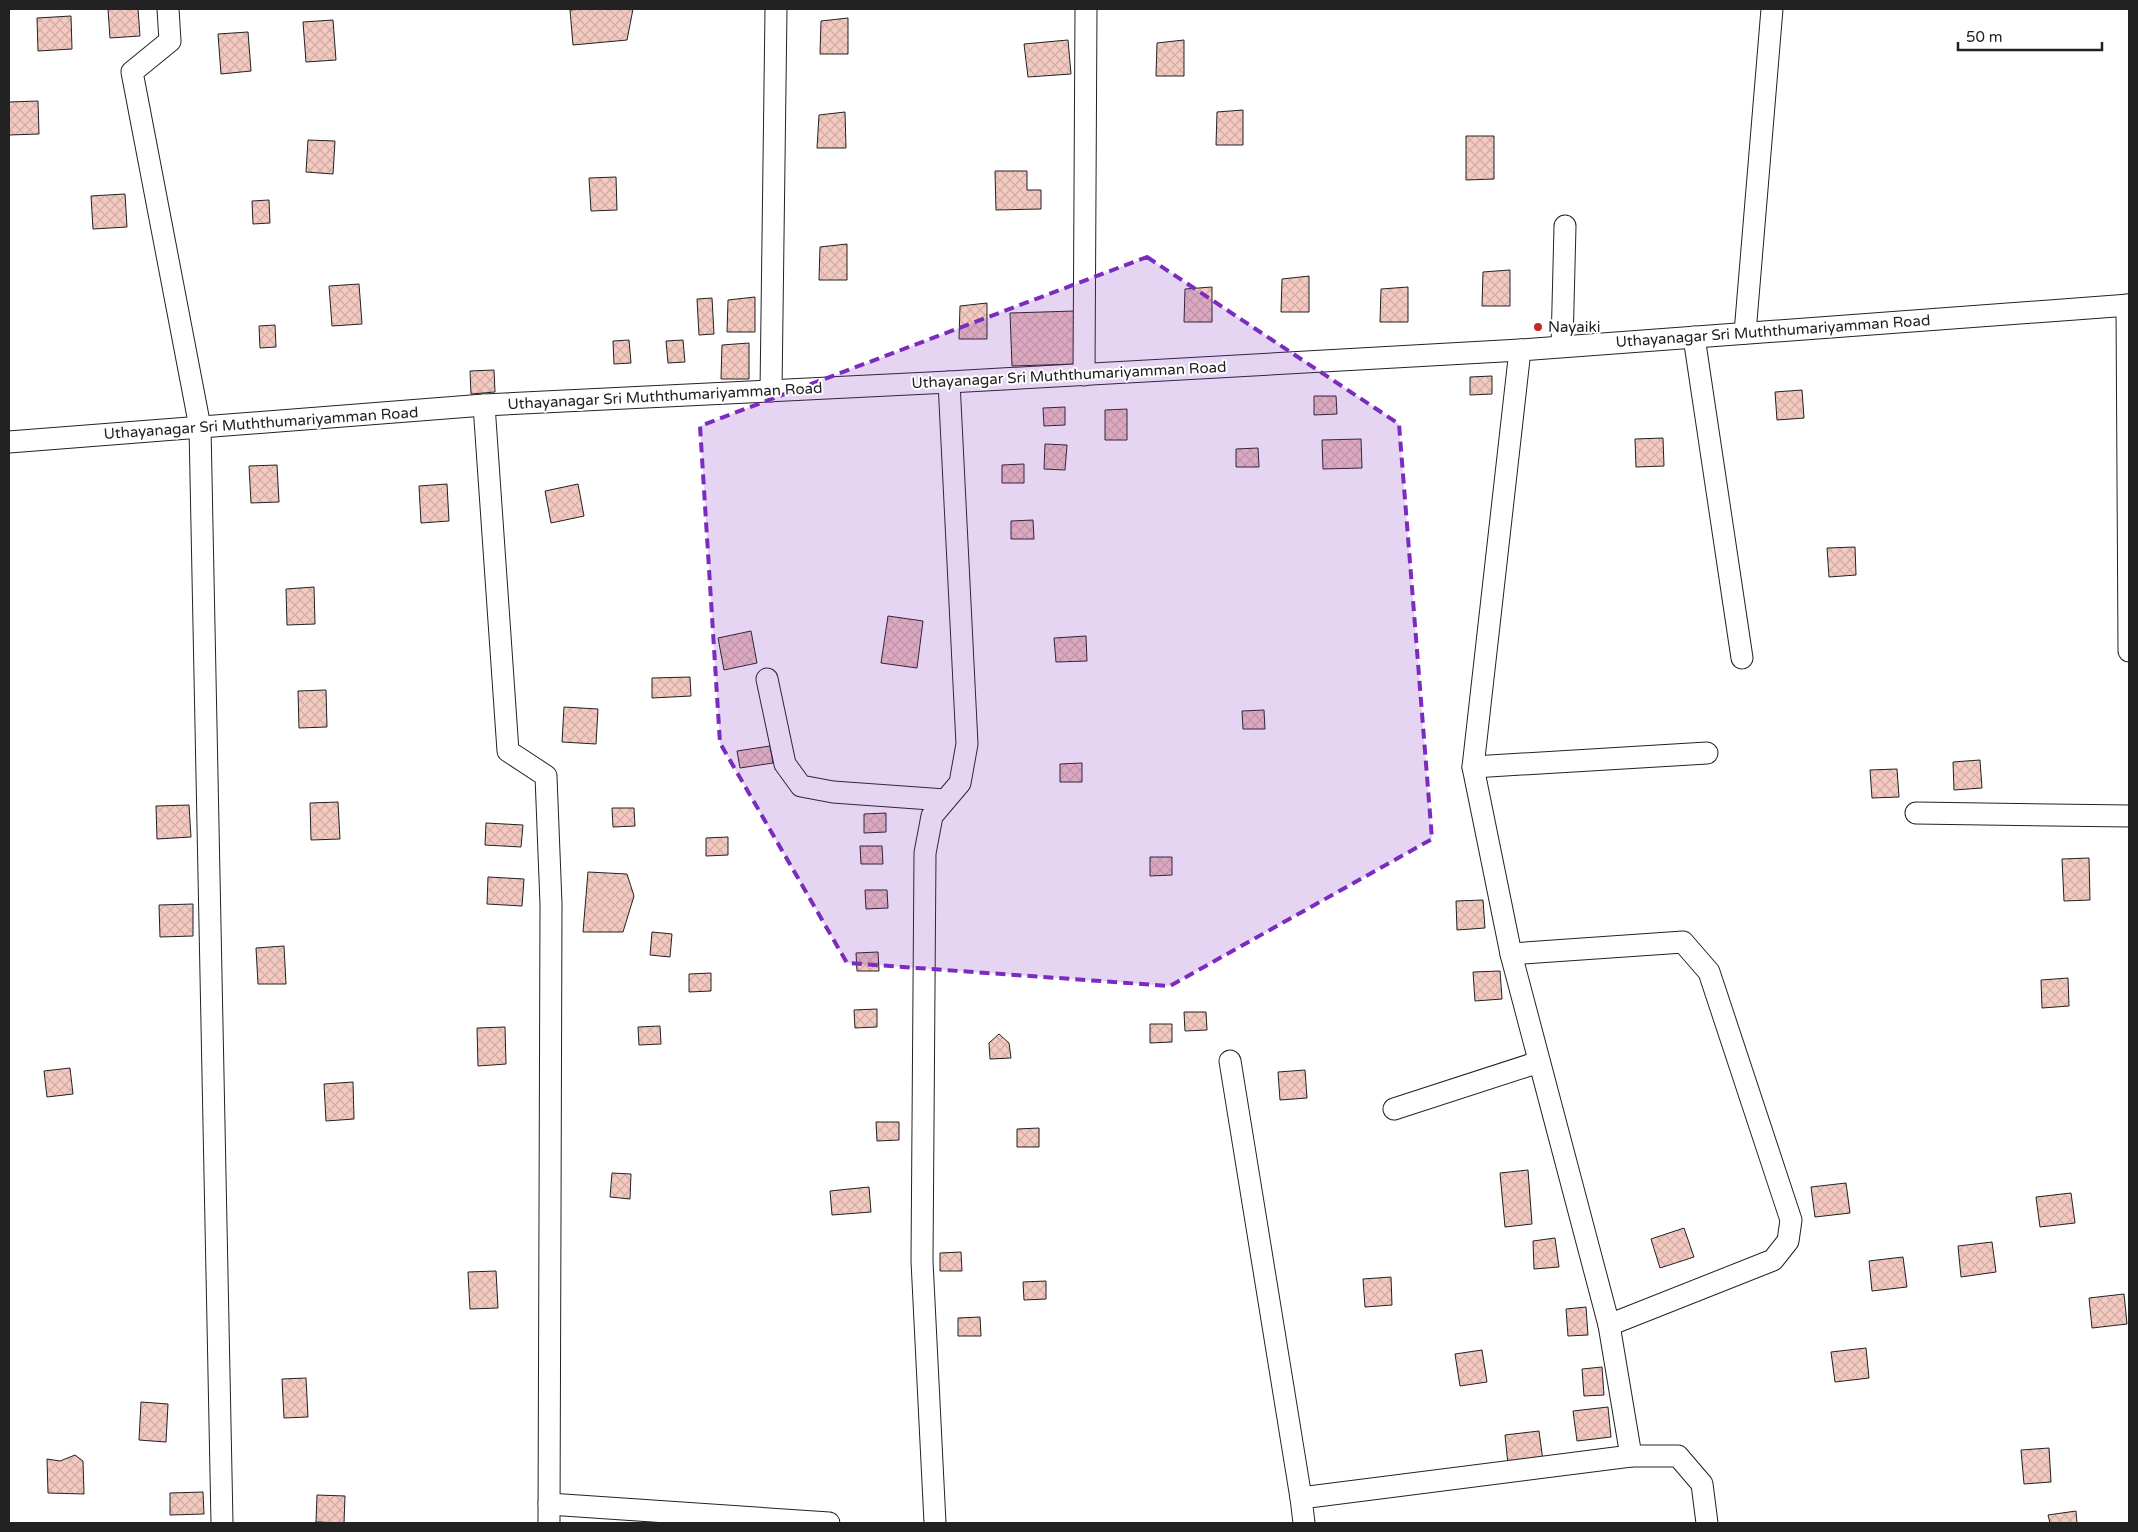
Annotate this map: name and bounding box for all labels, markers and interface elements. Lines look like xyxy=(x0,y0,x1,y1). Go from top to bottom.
scale bar xyxy=(1958,20,2102,52)
text: 50 m xyxy=(1966,28,2003,46)
street label: Uthayanagar Sri Muththumariyamman Road xyxy=(1615,311,1931,351)
place label: Nayaiki xyxy=(1548,318,1600,336)
marker: Nayaiki xyxy=(1532,321,1544,333)
street label: Uthayanagar Sri Muththumariyamman Road xyxy=(911,358,1227,392)
street label: Uthayanagar Sri Muththumariyamman Road xyxy=(507,379,823,413)
street label: Uthayanagar Sri Muththumariyamman Road xyxy=(103,403,419,443)

